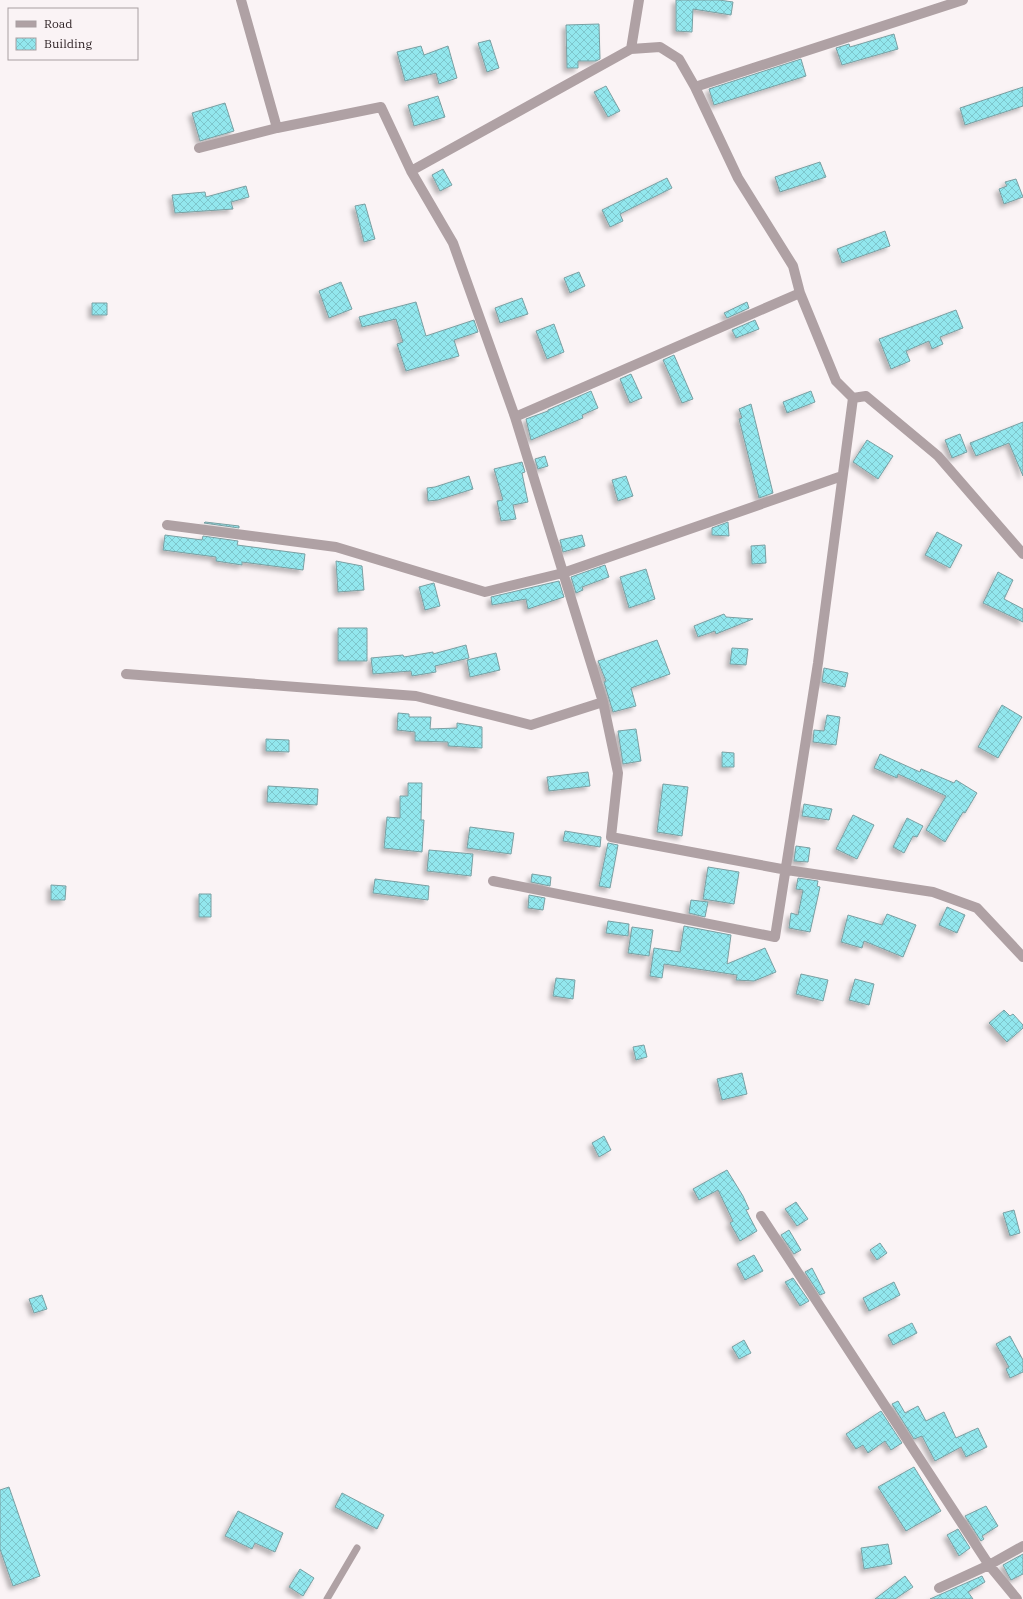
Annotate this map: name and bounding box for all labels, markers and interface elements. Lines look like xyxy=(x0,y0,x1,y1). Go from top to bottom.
legend xyxy=(8,8,138,60)
text: Road xyxy=(44,16,73,31)
text: Building xyxy=(44,36,92,51)

